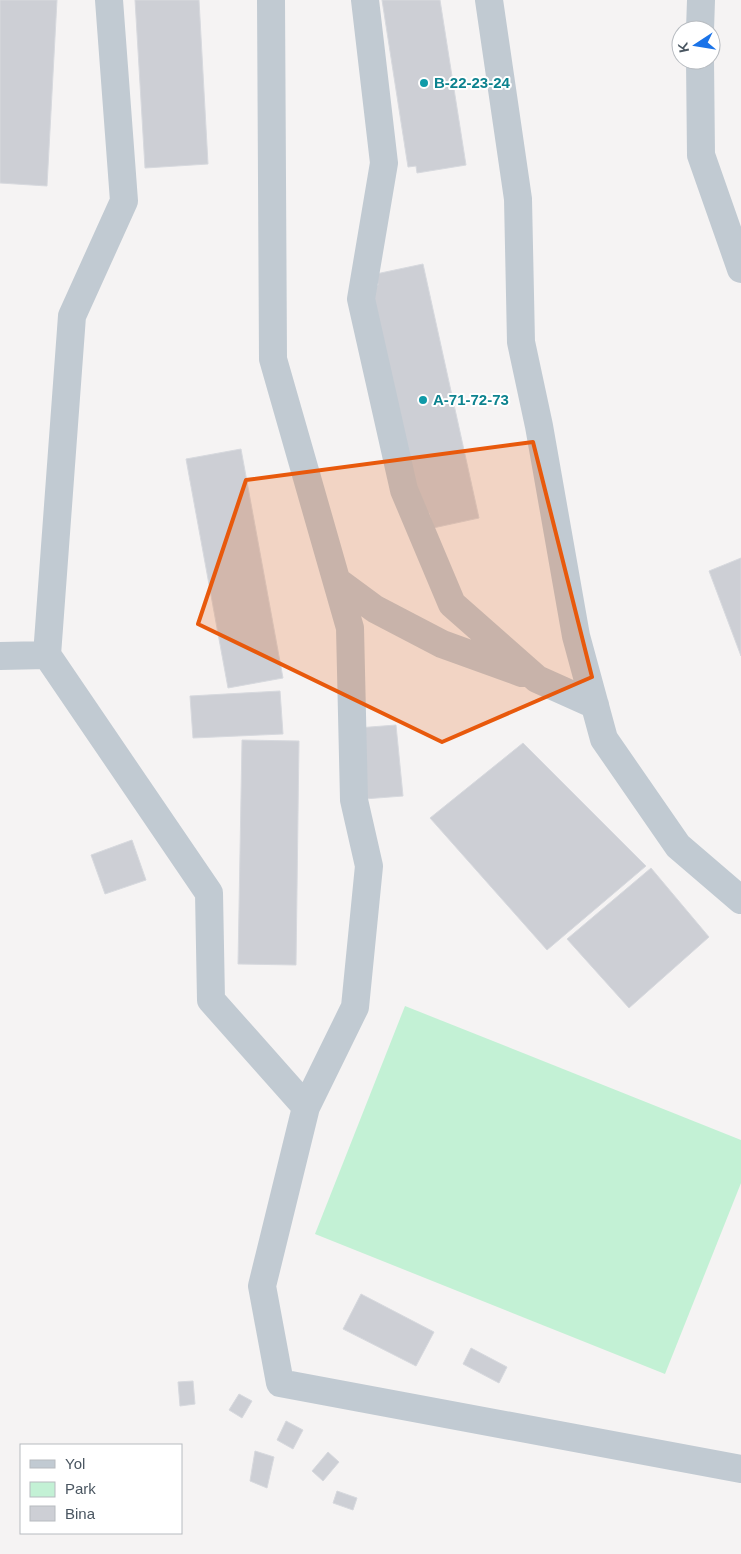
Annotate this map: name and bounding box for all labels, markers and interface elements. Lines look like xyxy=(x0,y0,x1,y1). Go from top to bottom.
north arrow xyxy=(671,20,721,70)
text: K xyxy=(674,41,692,54)
place label: B-22-23-24 xyxy=(434,74,511,91)
marker: B-22-23-24 xyxy=(418,77,430,89)
place label: A-71-72-73 xyxy=(433,391,509,408)
marker: A-71-72-73 xyxy=(417,394,429,406)
legend xyxy=(20,1444,182,1534)
text: Yol xyxy=(65,1455,85,1472)
text: Park xyxy=(65,1480,96,1497)
text: Bina xyxy=(65,1505,96,1522)

